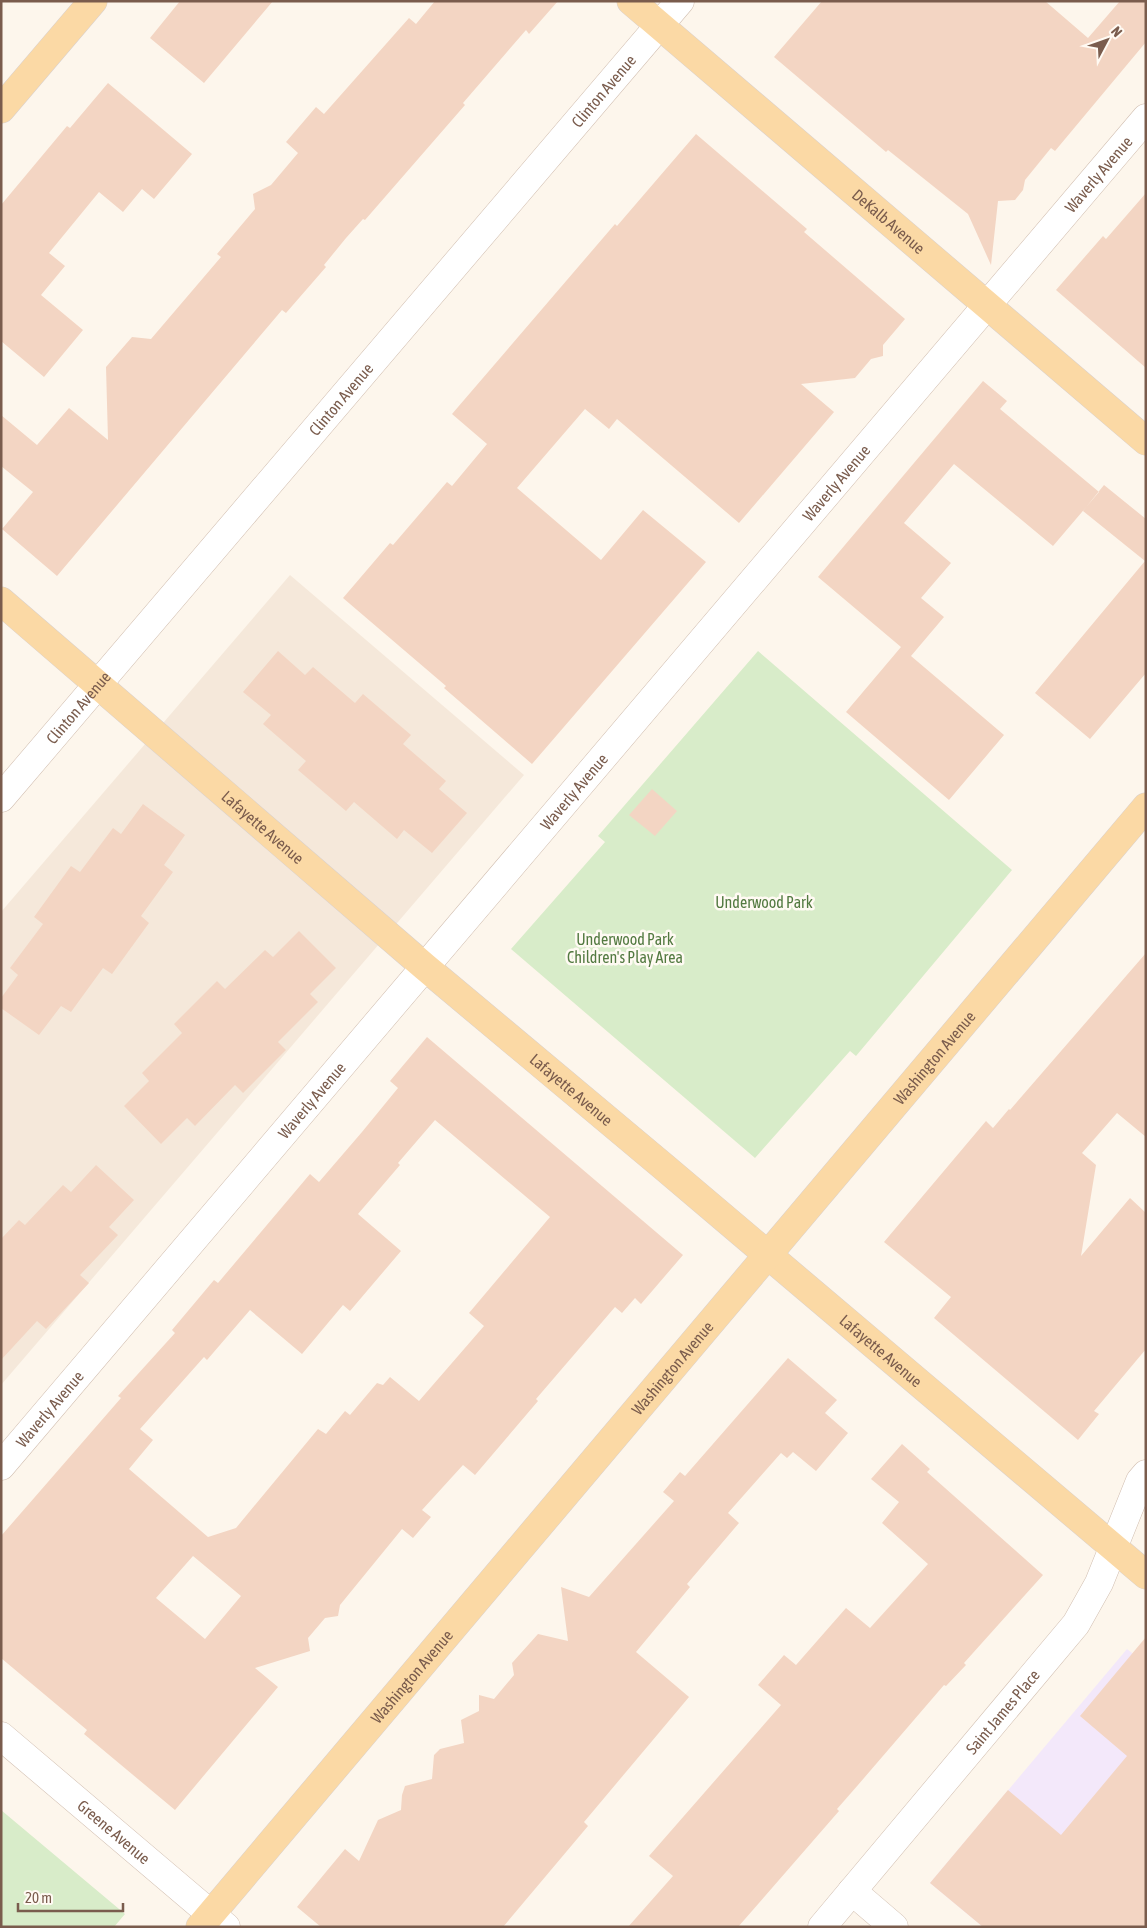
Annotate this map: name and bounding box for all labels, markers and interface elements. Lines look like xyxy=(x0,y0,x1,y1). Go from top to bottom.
north arrow xyxy=(1082,15,1132,65)
text: N xyxy=(1108,23,1126,40)
street label: Clinton Avenue xyxy=(568,51,639,131)
street label: Waverly Avenue xyxy=(1061,132,1136,216)
street label: DeKalb Avenue xyxy=(849,185,929,257)
street label: Clinton Avenue xyxy=(305,359,377,439)
street label: Waverly Avenue xyxy=(799,441,873,525)
street label: Clinton Avenue xyxy=(42,668,114,747)
street label: Waverly Avenue xyxy=(537,750,611,833)
street label: Lafayette Avenue xyxy=(218,787,307,867)
park label: Underwood Park xyxy=(715,893,813,911)
park label: Underwood Park Children's Play Area xyxy=(567,930,683,967)
street label: Washington Avenue xyxy=(890,1007,979,1108)
street label: Lafayette Avenue xyxy=(526,1050,616,1129)
street label: Waverly Avenue xyxy=(274,1058,349,1142)
street label: Lafayette Avenue xyxy=(836,1311,926,1390)
street label: Washington Avenue xyxy=(628,1317,717,1418)
street label: Waverly Avenue xyxy=(12,1367,87,1451)
street label: Washington Avenue xyxy=(367,1626,456,1727)
street label: Saint James Place xyxy=(962,1666,1043,1757)
street label: Greene Avenue xyxy=(74,1796,154,1868)
scale bar xyxy=(18,1880,122,1912)
text: 20 m xyxy=(25,1889,52,1906)

